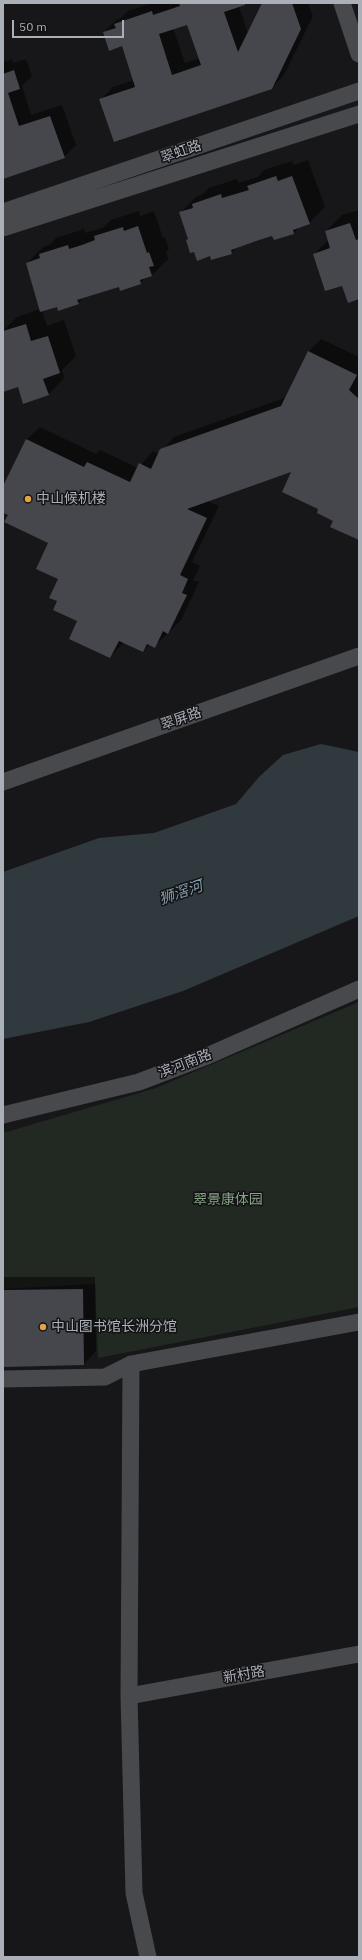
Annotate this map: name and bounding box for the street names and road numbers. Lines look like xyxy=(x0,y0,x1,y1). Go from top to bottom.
street label: 翠虹路 xyxy=(158,137,204,167)
street label: 翠屏路 xyxy=(158,704,204,734)
street label: 滨河南路 xyxy=(156,1046,214,1082)
street label: 新村路 xyxy=(222,1663,266,1687)

